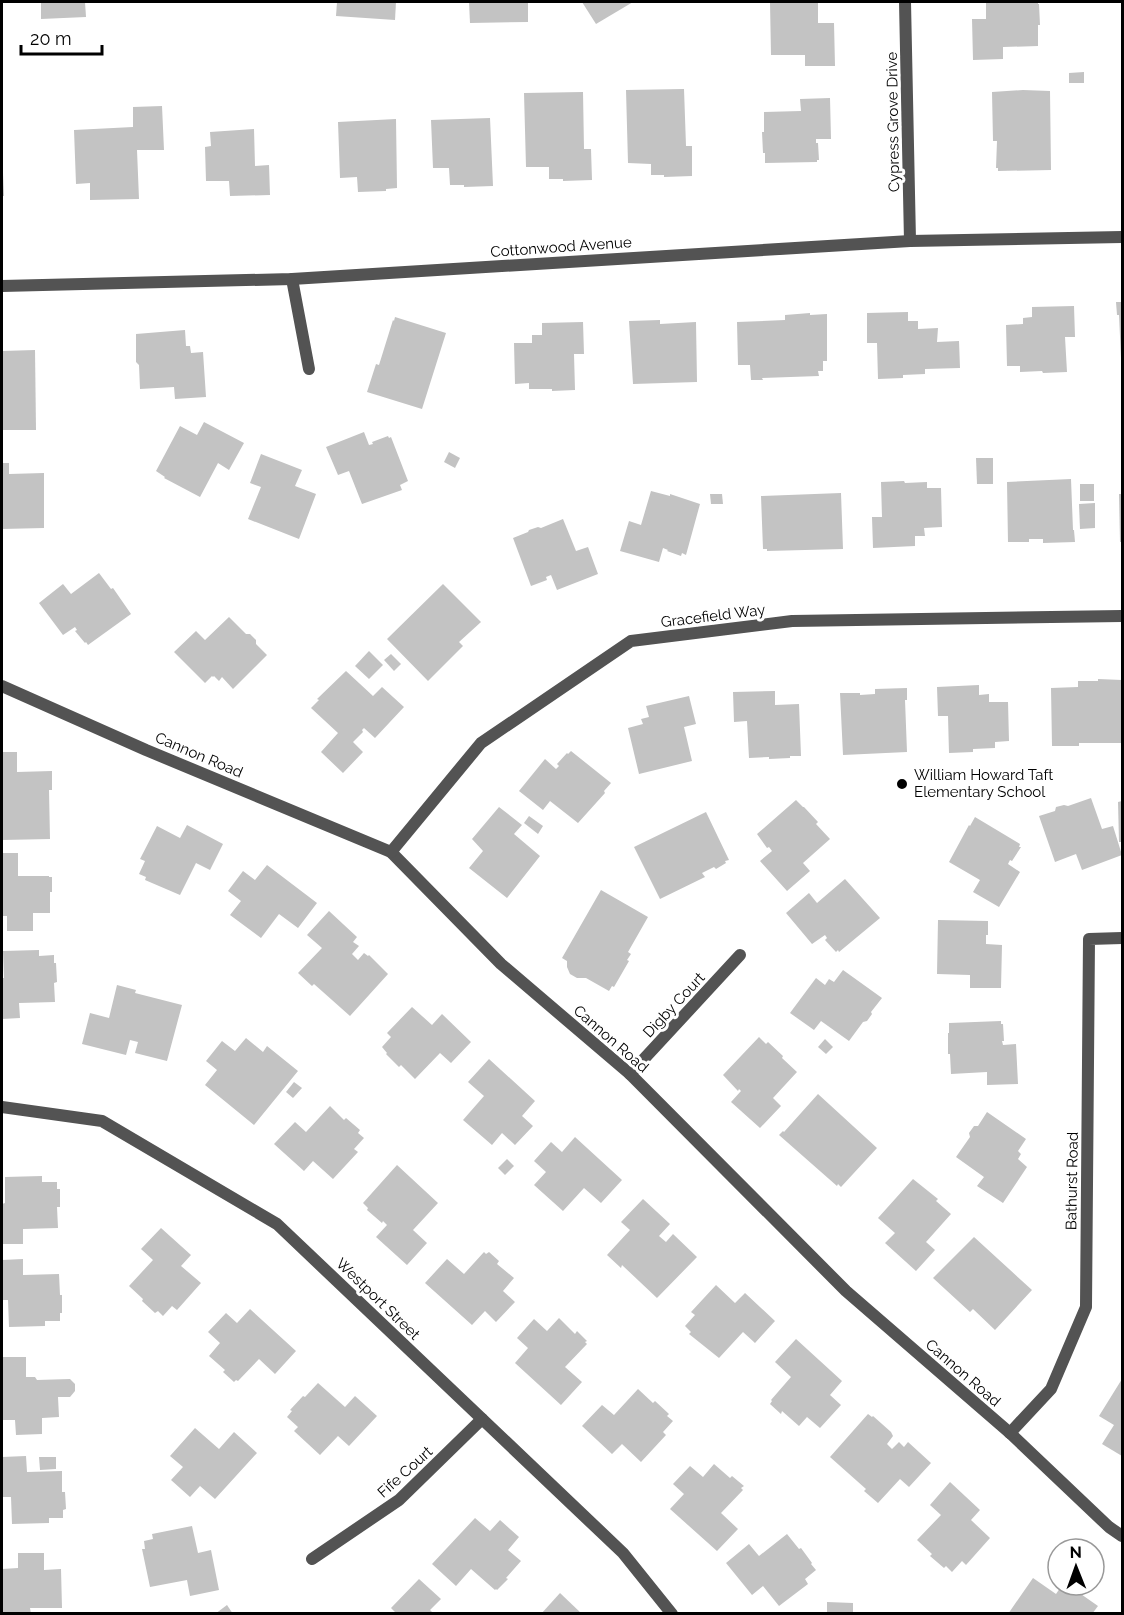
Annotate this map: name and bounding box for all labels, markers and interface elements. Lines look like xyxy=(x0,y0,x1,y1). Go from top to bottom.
scale bar xyxy=(21,18,102,56)
text: 20 m xyxy=(30,28,72,49)
street label: Cypress Grove Drive xyxy=(883,51,903,192)
street label: Cottonwood Avenue xyxy=(490,233,632,261)
street label: Gracefield Way xyxy=(660,601,766,631)
street label: Cannon Road xyxy=(152,728,246,782)
place label: William Howard Taft Elementary School xyxy=(914,766,1053,801)
marker: William Howard Taft Elementary School xyxy=(895,777,909,791)
street label: Digby Court xyxy=(639,969,709,1041)
street label: Cannon Road xyxy=(570,1002,652,1076)
street label: Bathurst Road xyxy=(1062,1132,1082,1230)
street label: Westport Street xyxy=(332,1254,424,1344)
street label: Cannon Road xyxy=(922,1336,1004,1410)
street label: Fife Court xyxy=(374,1443,436,1501)
north arrow xyxy=(1046,1537,1106,1597)
text: N xyxy=(1069,1543,1082,1562)

